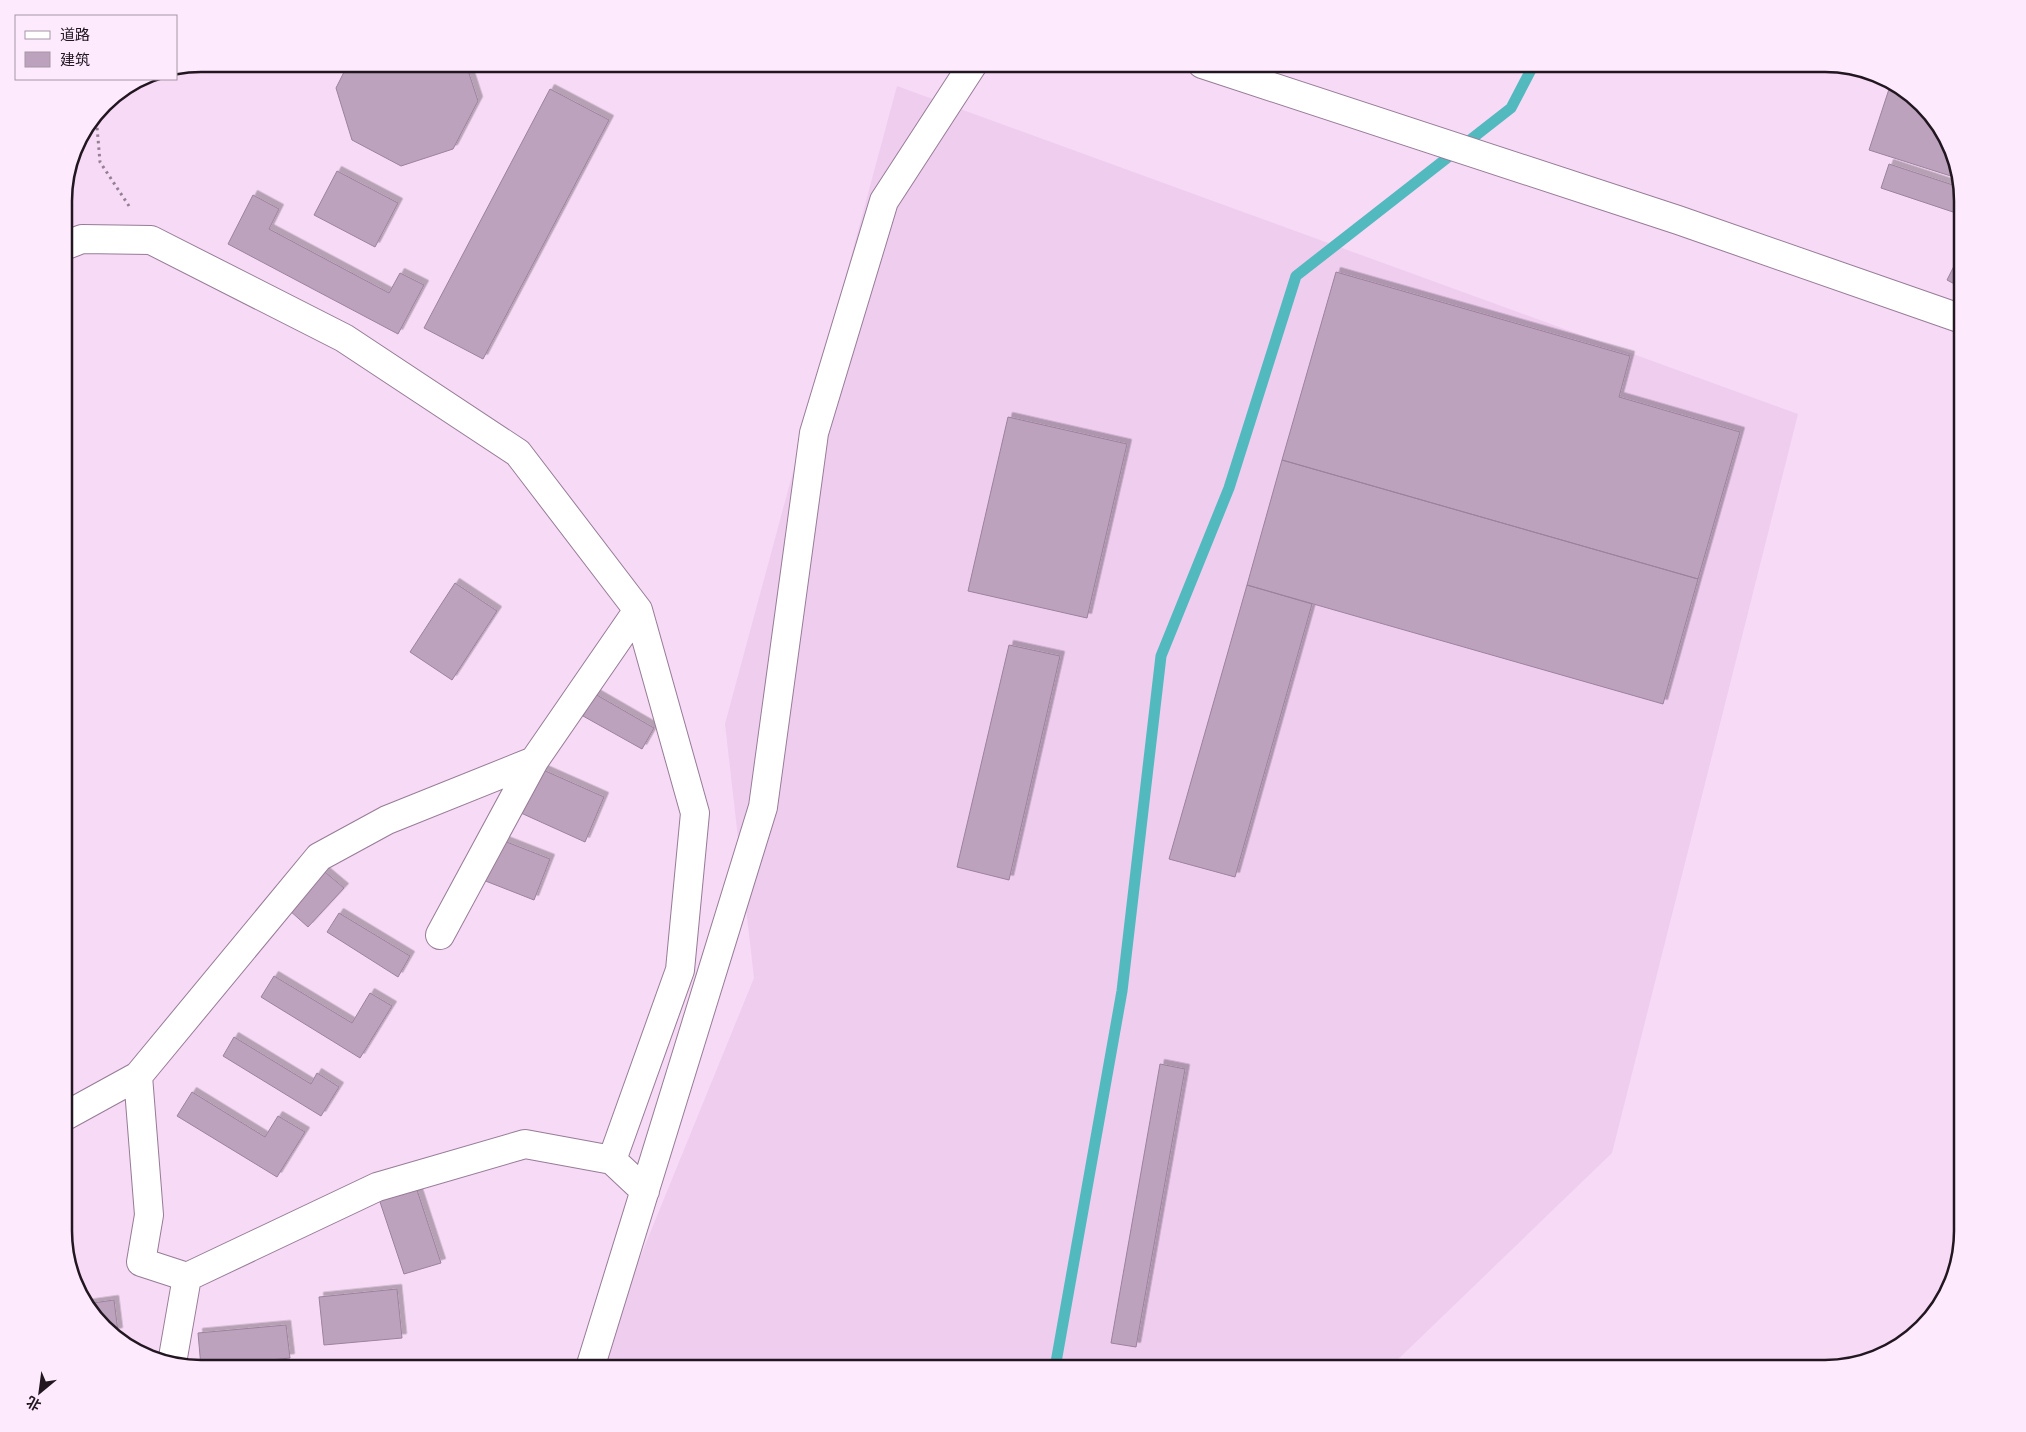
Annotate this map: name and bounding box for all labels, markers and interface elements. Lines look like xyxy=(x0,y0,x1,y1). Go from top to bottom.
legend xyxy=(15,15,178,80)
text: 道路 xyxy=(60,26,90,44)
text: 建筑 xyxy=(60,51,90,69)
north arrow xyxy=(15,1367,65,1417)
text: 北 xyxy=(24,1393,44,1414)

